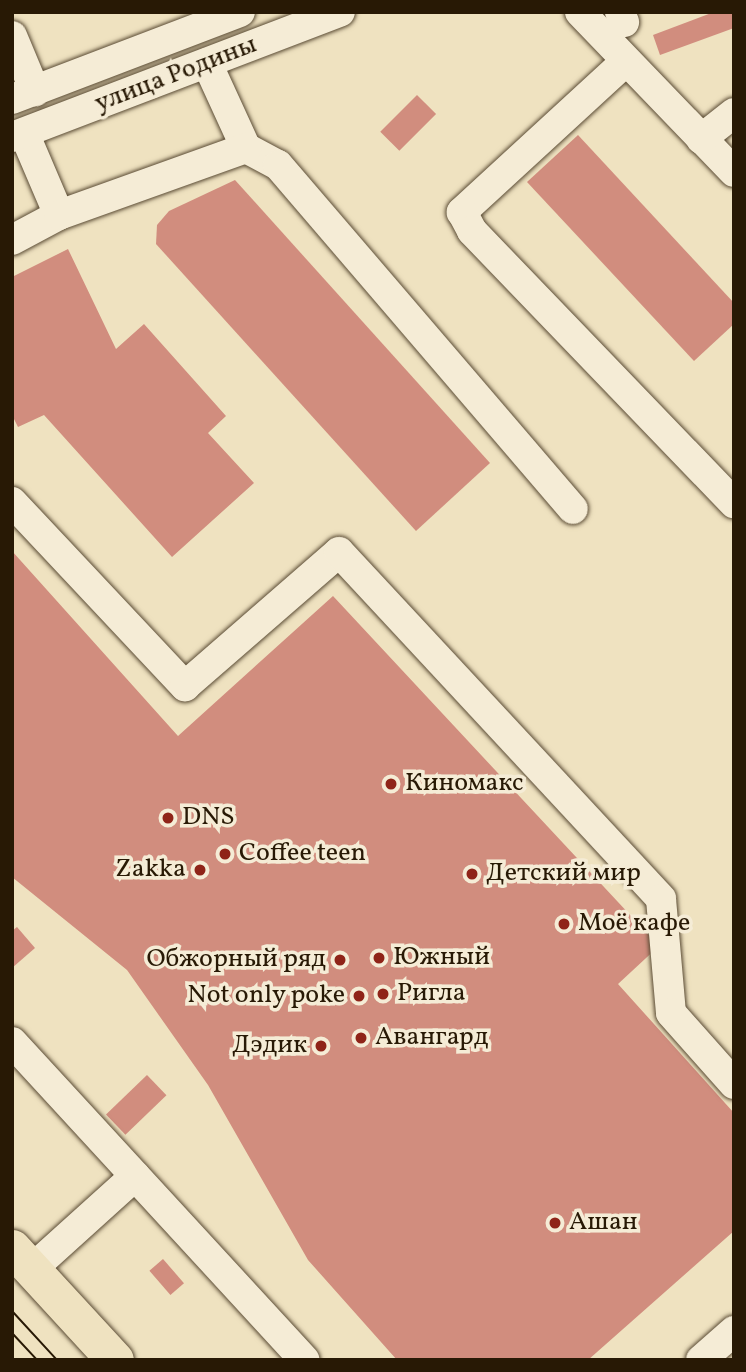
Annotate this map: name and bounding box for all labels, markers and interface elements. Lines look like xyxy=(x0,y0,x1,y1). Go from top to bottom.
street label: улица Родины xyxy=(91,30,261,120)
place label: Киномакс xyxy=(405,768,524,800)
marker: Киномакс xyxy=(383,776,399,792)
place label: DNS xyxy=(182,802,235,834)
marker: DNS xyxy=(160,810,176,826)
place label: Coffee teen xyxy=(239,838,366,870)
marker: Coffee teen xyxy=(217,846,233,862)
place label: Zakka xyxy=(115,854,186,886)
place label: Детский мир xyxy=(486,858,641,890)
marker: Zakka xyxy=(192,862,208,878)
marker: Детский мир xyxy=(464,866,480,882)
place label: Моё кафе xyxy=(578,908,690,940)
marker: Моё кафе xyxy=(556,916,572,932)
place label: Южный xyxy=(393,942,490,974)
place label: Обжорный ряд xyxy=(147,944,326,976)
marker: Южный xyxy=(371,950,387,966)
marker: Обжорный ряд xyxy=(332,952,348,968)
place label: Ригла xyxy=(397,978,466,1010)
place label: Not only poke xyxy=(187,980,345,1012)
marker: Ригла xyxy=(375,986,391,1002)
marker: Not only poke xyxy=(351,988,367,1004)
place label: Авангард xyxy=(375,1022,488,1054)
place label: Дэдик xyxy=(232,1030,307,1062)
marker: Авангард xyxy=(353,1030,369,1046)
marker: Дэдик xyxy=(313,1038,329,1054)
place label: Ашан xyxy=(569,1207,638,1239)
marker: Ашан xyxy=(547,1215,563,1231)

